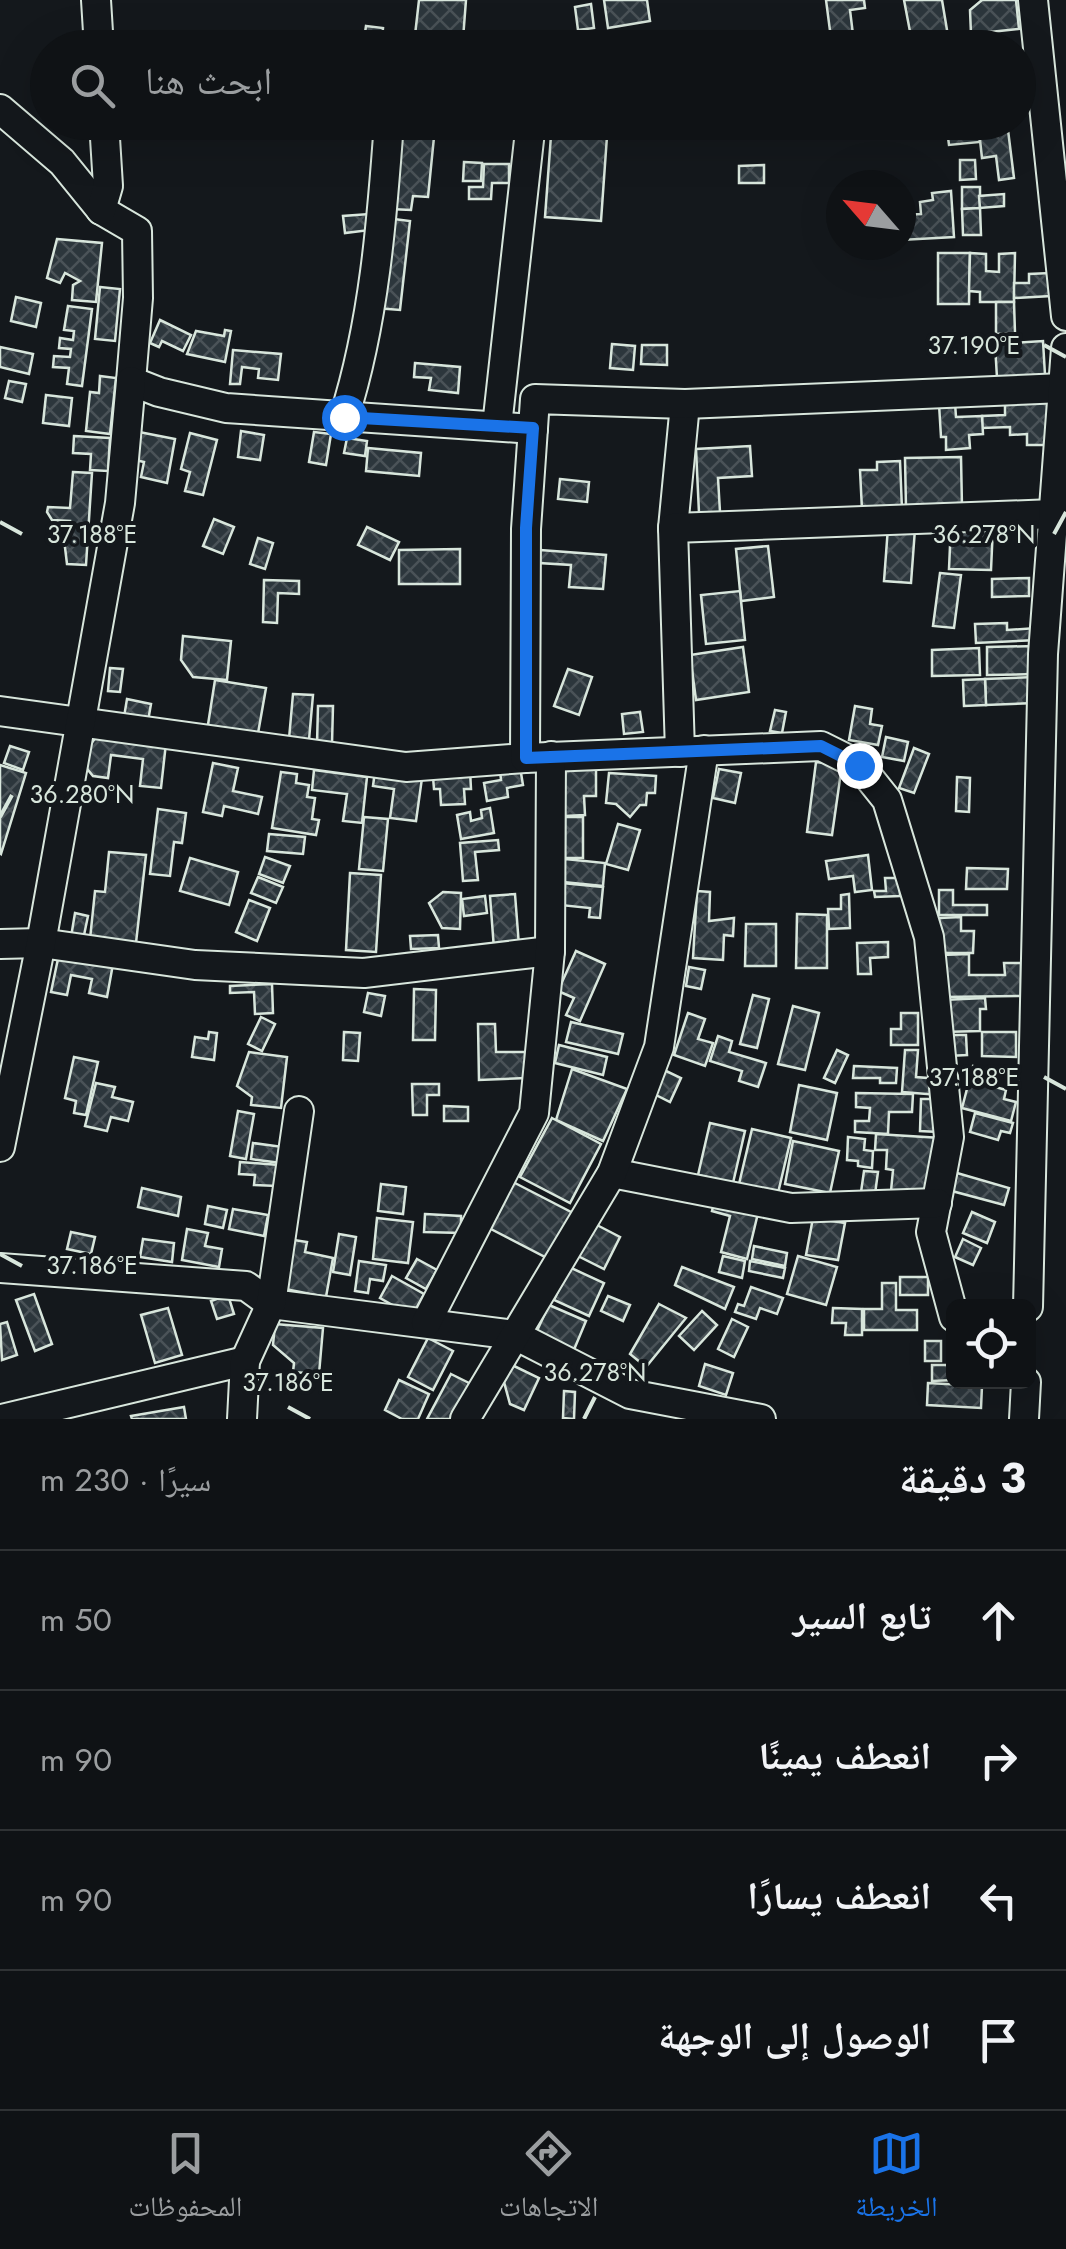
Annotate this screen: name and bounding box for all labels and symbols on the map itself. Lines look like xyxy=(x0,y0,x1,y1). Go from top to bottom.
north arrow xyxy=(826,170,916,260)
text: 37.190°E xyxy=(928,327,1020,363)
route start xyxy=(322,395,368,441)
text: 37.188°E xyxy=(47,516,137,552)
text: 36.278°N xyxy=(933,516,1035,552)
route end xyxy=(837,743,883,789)
text: 36.280°N xyxy=(30,776,134,812)
text: 37.188°E xyxy=(929,1059,1019,1095)
text: 37.186°E xyxy=(46,1247,138,1283)
text: 36.278°N xyxy=(544,1354,646,1390)
text: 37.186°E xyxy=(242,1364,334,1400)

